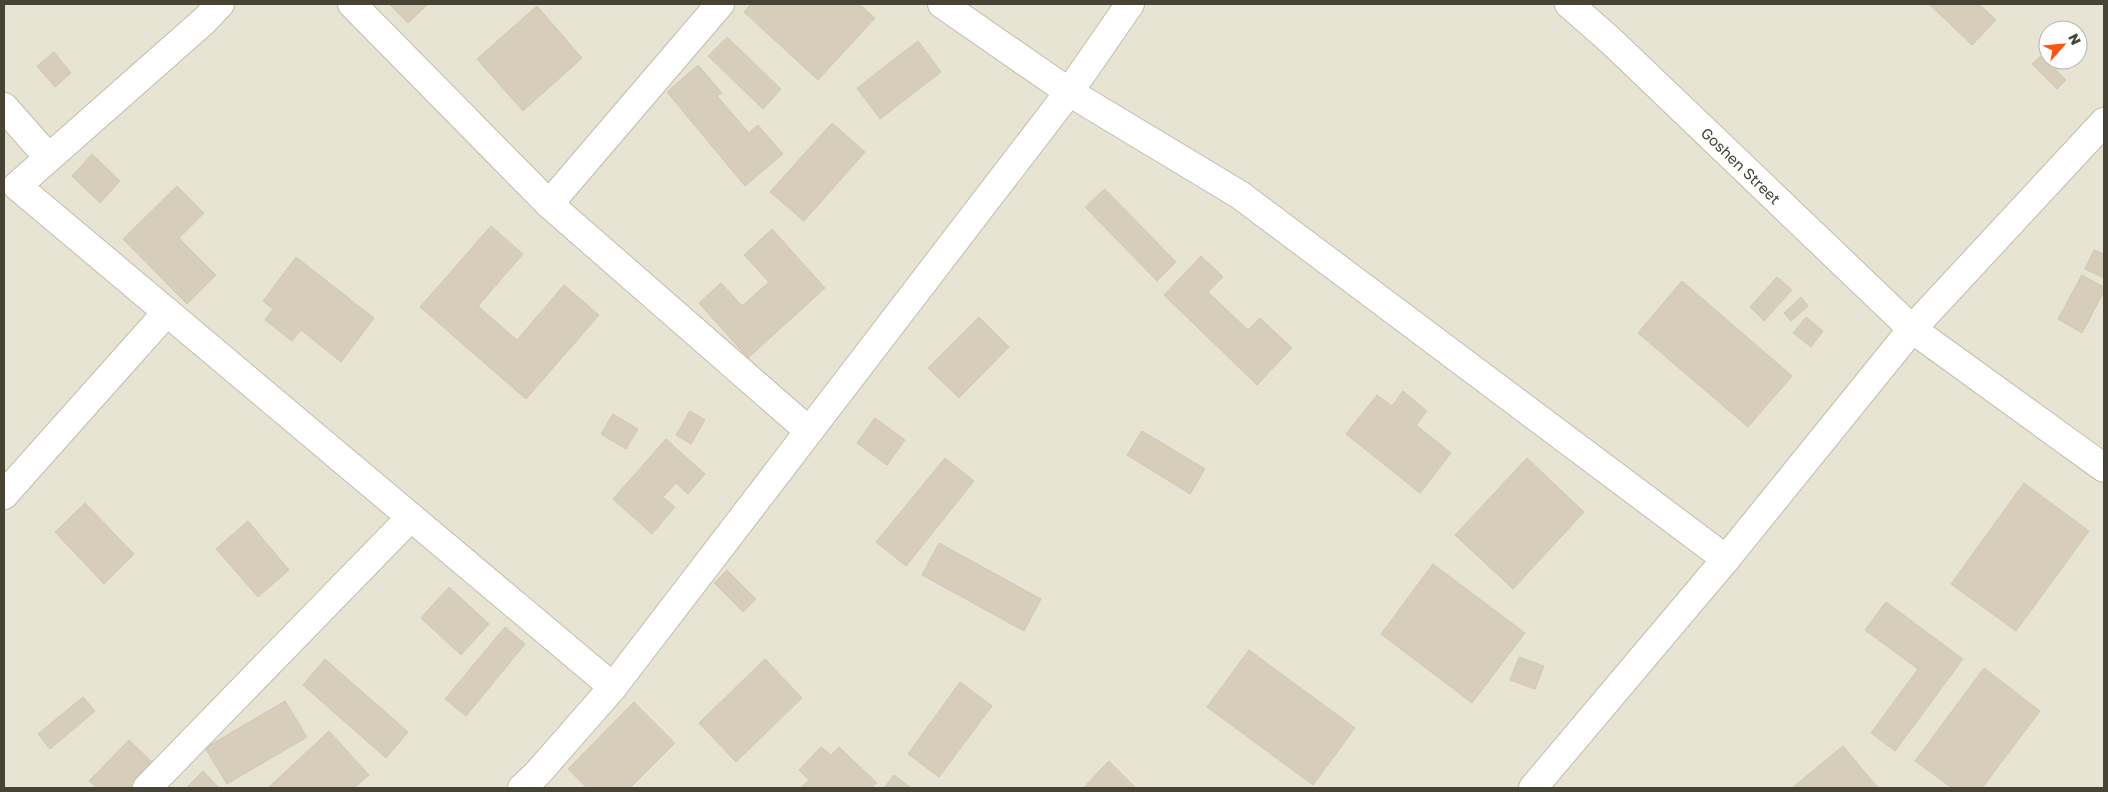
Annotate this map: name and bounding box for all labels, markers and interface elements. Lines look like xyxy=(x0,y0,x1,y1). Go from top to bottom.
north arrow xyxy=(2038,20,2088,70)
text: N xyxy=(2065,30,2085,47)
street label: Goshen Street xyxy=(1698,123,1784,208)

